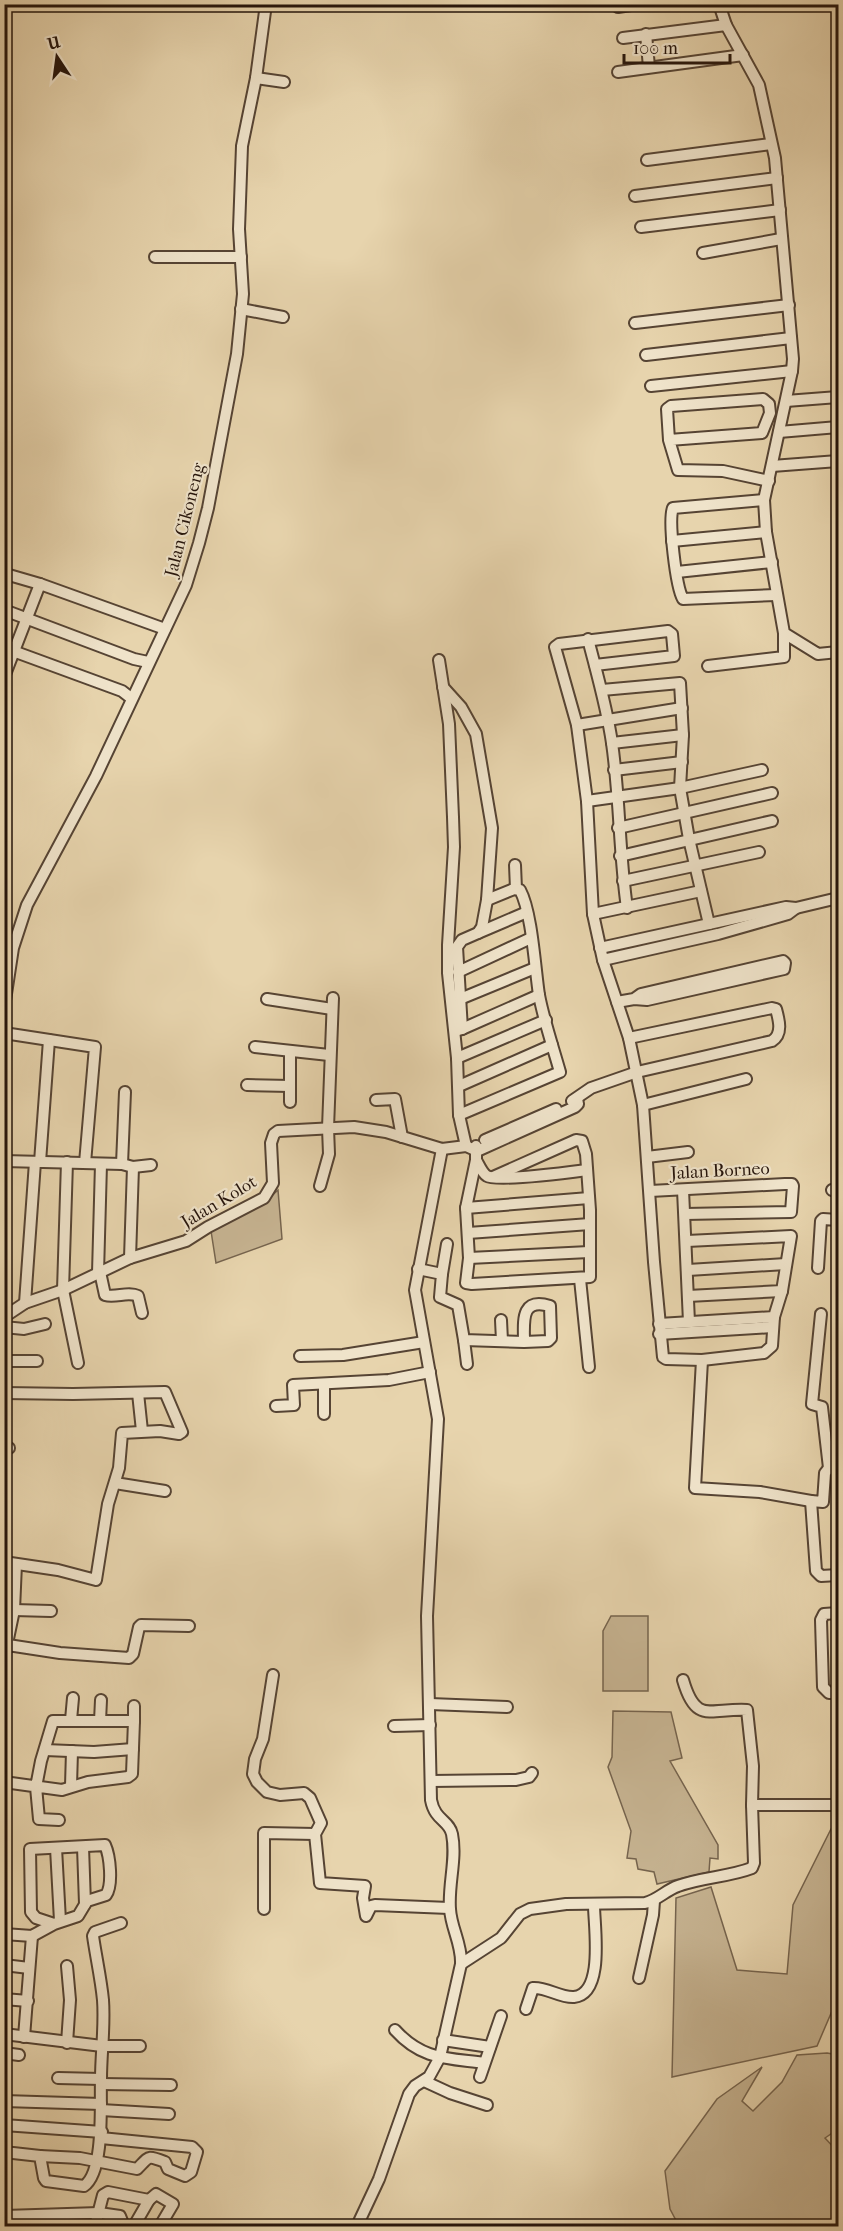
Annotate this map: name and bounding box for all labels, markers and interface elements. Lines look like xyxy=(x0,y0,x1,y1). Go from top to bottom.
north arrow xyxy=(27,27,87,87)
scale bar xyxy=(624,27,730,65)
text: U xyxy=(45,32,62,54)
text: 100 m xyxy=(633,38,678,59)
street label: Jalan Cikoneng xyxy=(160,460,209,581)
street label: Jalan Borneo xyxy=(668,1158,770,1184)
street label: Jalan Kolot xyxy=(176,1171,261,1234)

